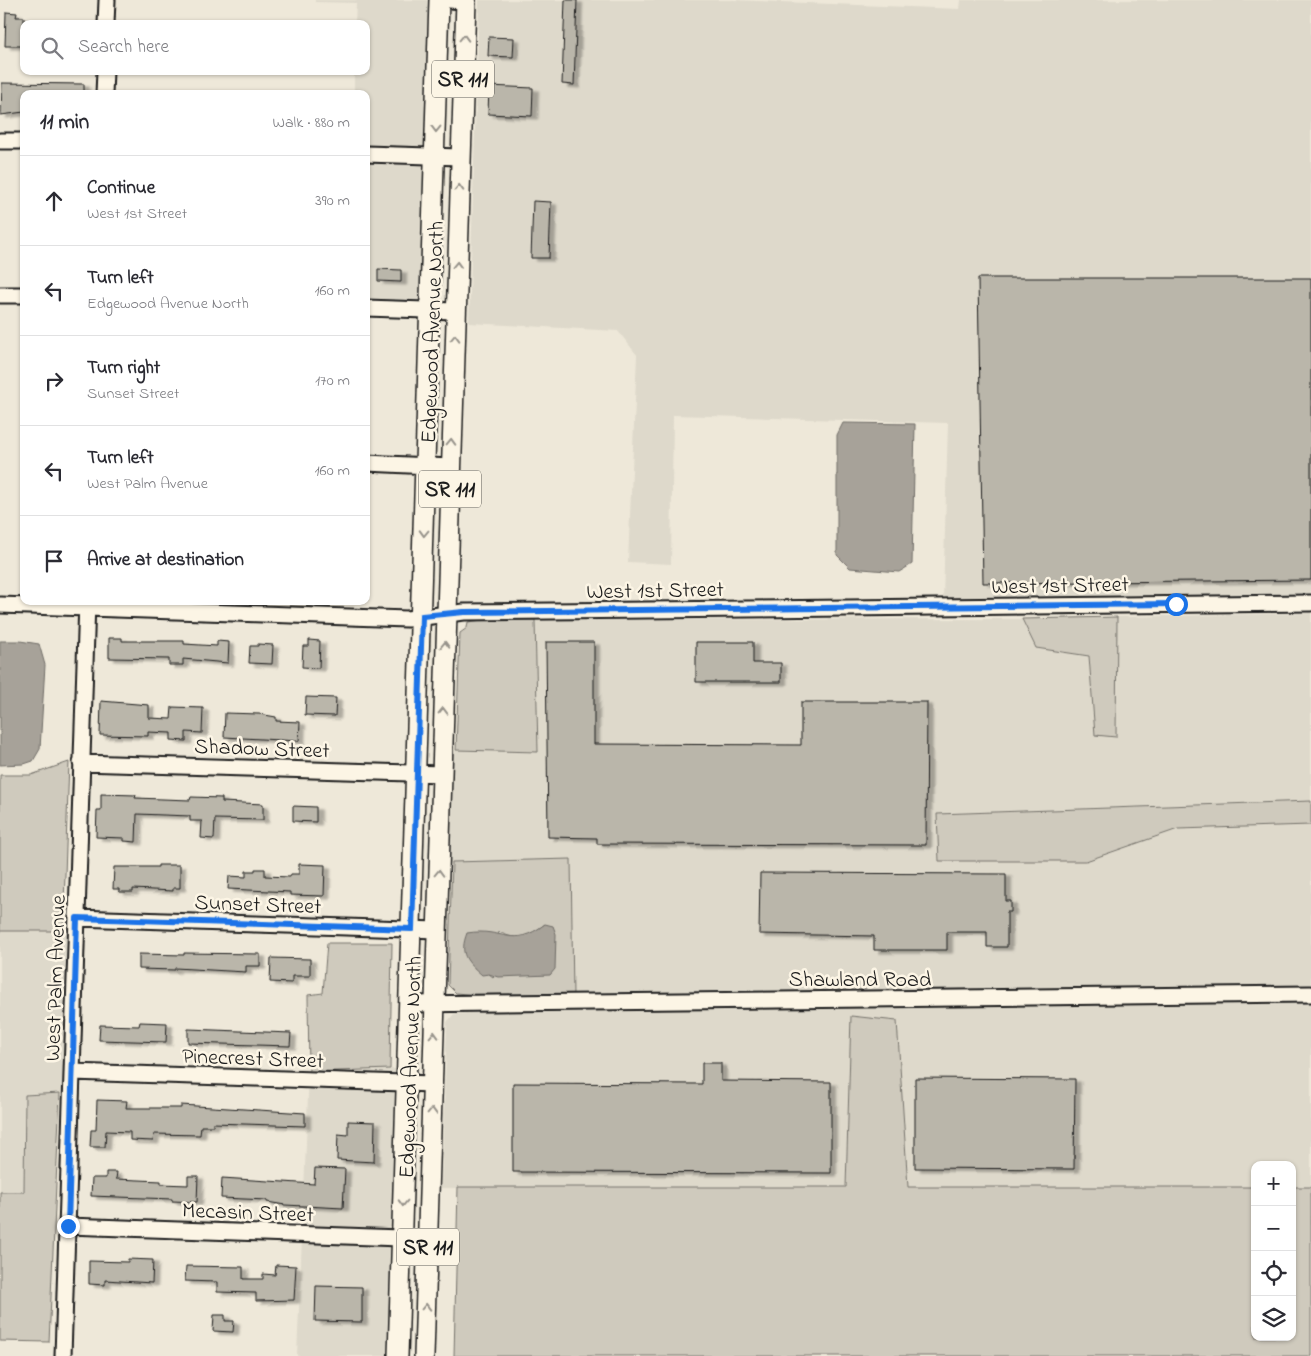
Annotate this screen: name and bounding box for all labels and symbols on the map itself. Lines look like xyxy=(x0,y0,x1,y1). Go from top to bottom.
one-way arrow xyxy=(459,34,470,42)
road number: SR 111 xyxy=(432,61,494,98)
one-way arrow xyxy=(431,126,441,134)
one-way arrow xyxy=(454,184,465,192)
street label: Edgewood Avenue North xyxy=(414,220,455,444)
one-way arrow xyxy=(452,261,462,268)
one-way arrow xyxy=(449,334,460,342)
one-way arrow xyxy=(446,438,457,446)
road number: SR 111 xyxy=(419,470,481,508)
one-way arrow xyxy=(419,530,429,538)
street label: West 1st Street xyxy=(991,570,1130,604)
street label: West 1st Street xyxy=(586,575,725,609)
route start xyxy=(1165,593,1188,616)
one-way arrow xyxy=(440,641,451,649)
one-way arrow xyxy=(438,706,449,714)
street label: Shadow Street xyxy=(194,732,331,768)
one-way arrow xyxy=(434,869,444,876)
street label: Sunset Street xyxy=(194,888,322,924)
street label: West Palm Avenue xyxy=(38,894,76,1062)
street label: Edgewood Avenue North xyxy=(392,955,433,1179)
street label: Shawland Road xyxy=(789,965,931,997)
one-way arrow xyxy=(429,1031,439,1039)
street label: Pinecrest Street xyxy=(181,1042,325,1078)
one-way arrow xyxy=(426,1106,437,1114)
street label: Mecasin Street xyxy=(181,1196,315,1232)
one-way arrow xyxy=(398,1200,408,1207)
route end xyxy=(57,1215,80,1238)
road number: SR 111 xyxy=(397,1228,459,1266)
one-way arrow xyxy=(420,1303,431,1311)

